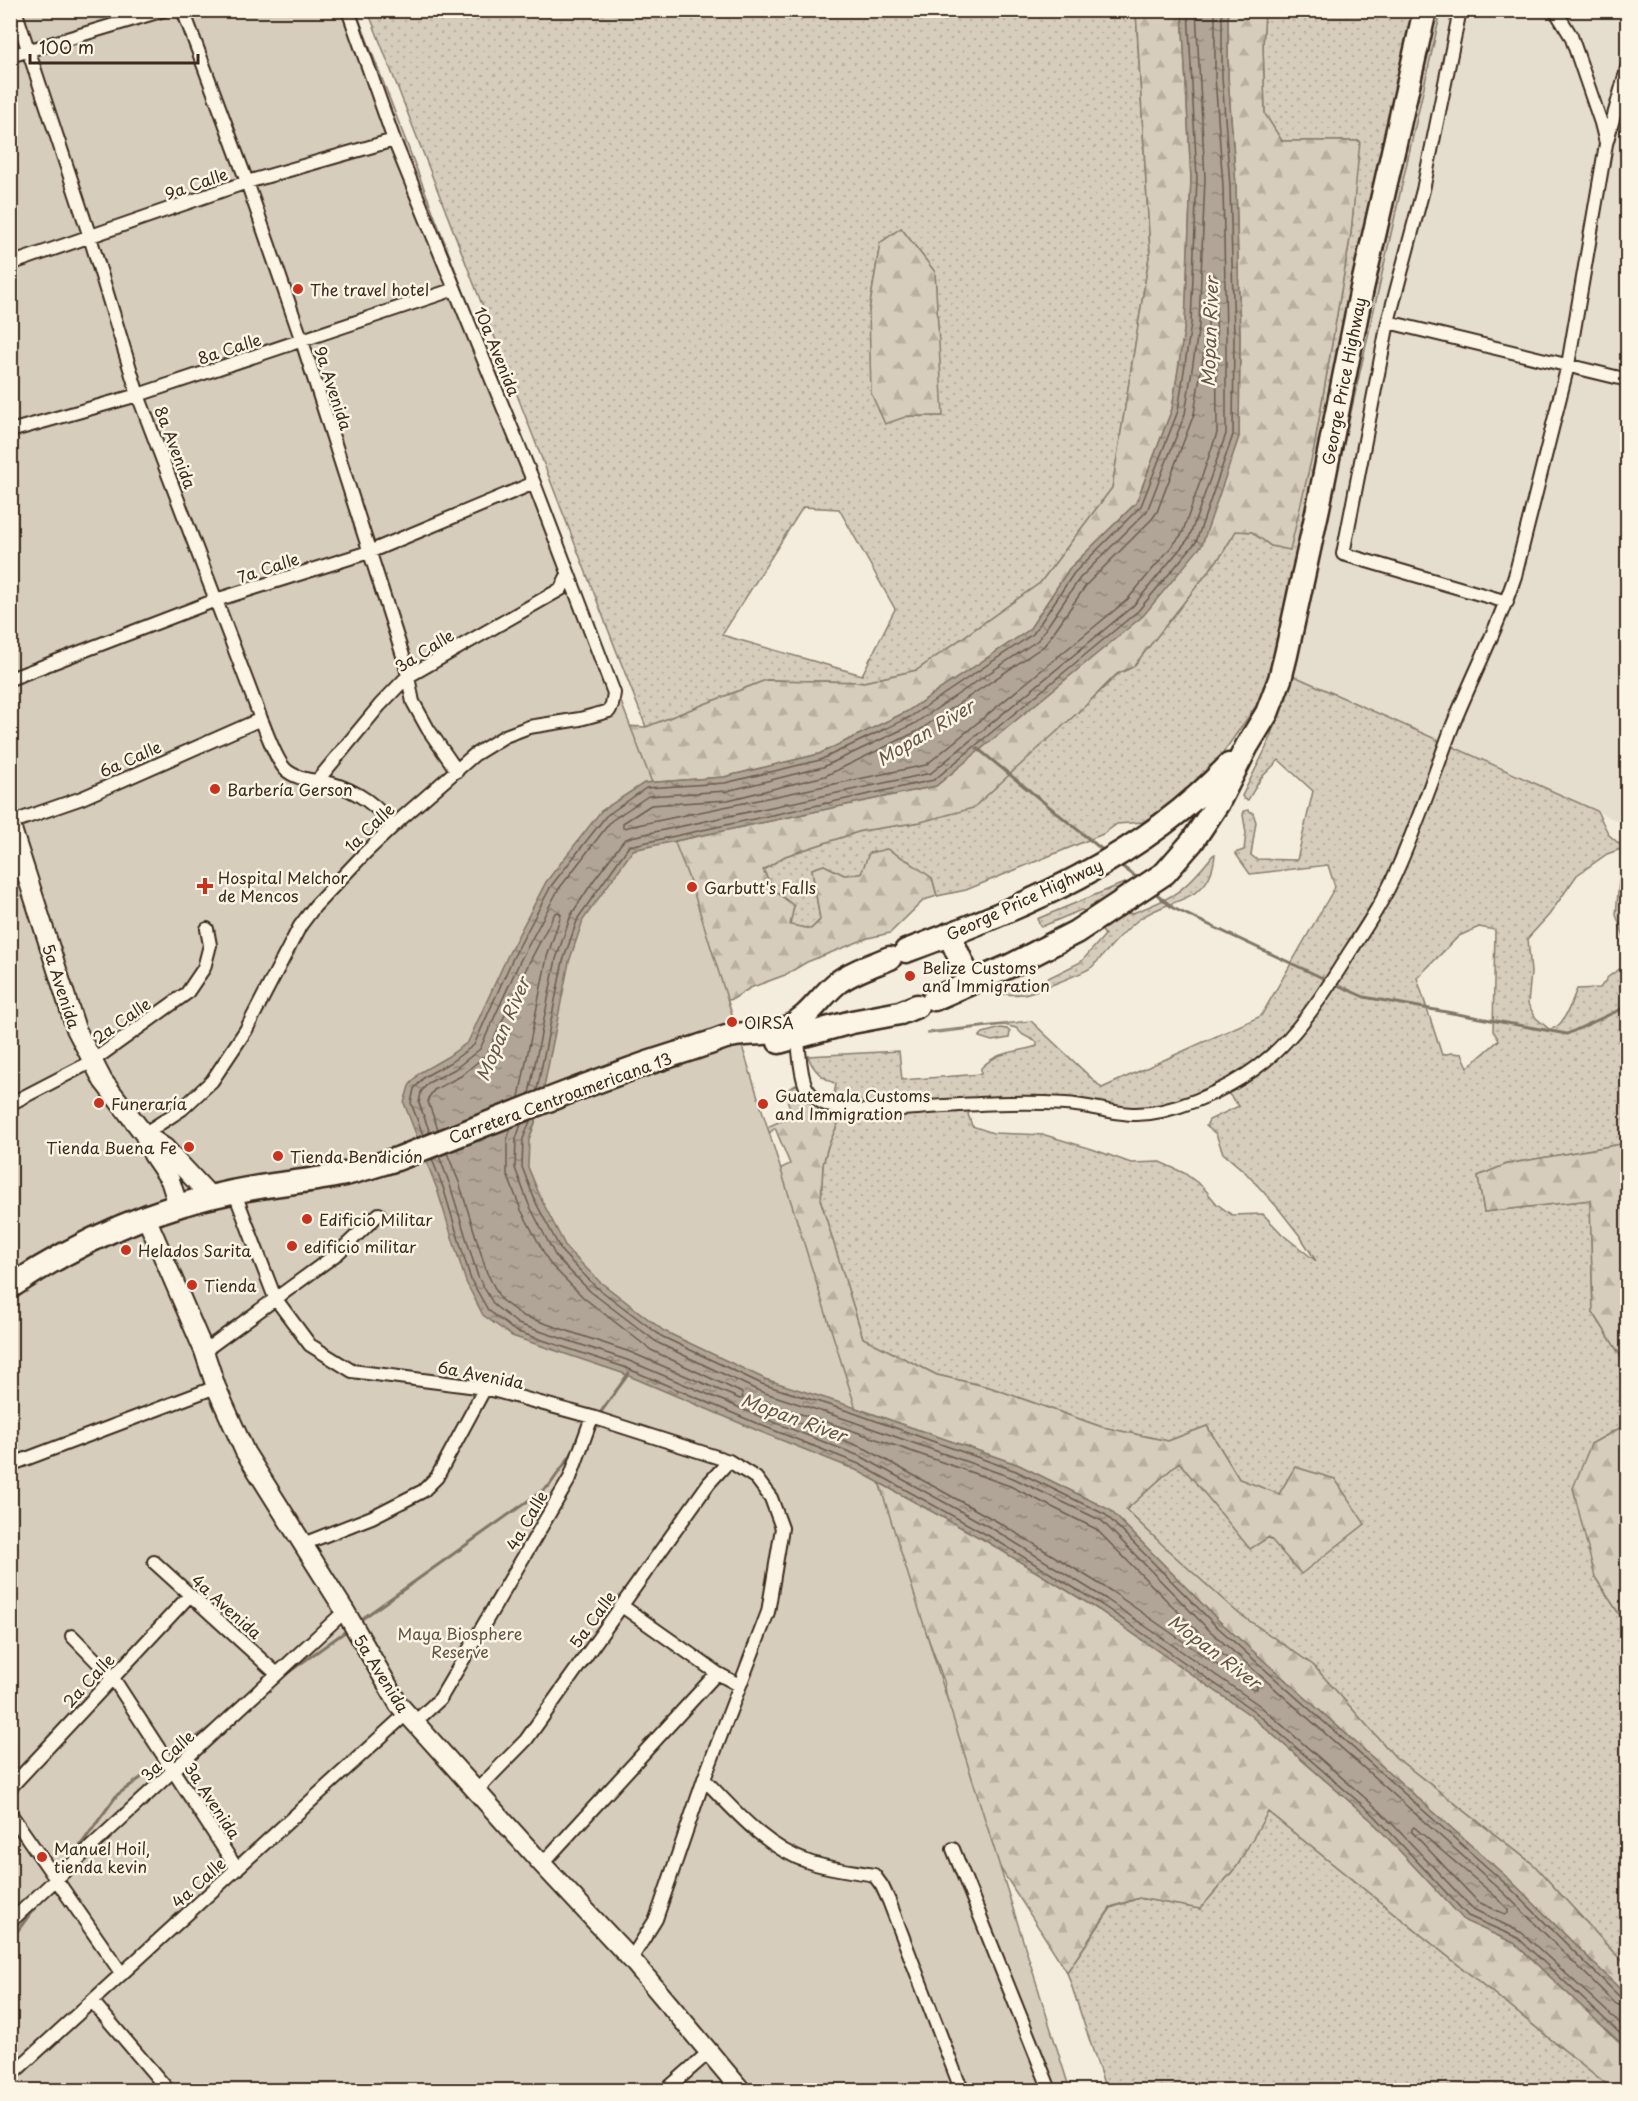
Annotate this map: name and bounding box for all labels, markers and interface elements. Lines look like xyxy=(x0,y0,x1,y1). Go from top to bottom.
scale bar xyxy=(30,27,198,65)
text: 100 m xyxy=(39,33,94,60)
street label: 9a Calle xyxy=(161,161,231,205)
water label: Mopan River xyxy=(1194,274,1225,387)
place label: The travel hotel xyxy=(310,277,429,301)
marker: The travel hotel xyxy=(291,282,305,296)
street label: George Price Highway xyxy=(1315,295,1371,467)
street label: 10a Avenida xyxy=(469,303,527,399)
street label: 8a Calle xyxy=(194,326,264,370)
street label: 9a Avenida xyxy=(309,343,359,433)
street label: 8a Avenida xyxy=(149,402,203,492)
street label: 7a Calle xyxy=(234,546,302,588)
street label: 3a Calle xyxy=(390,622,458,678)
water label: Mopan River xyxy=(871,691,981,772)
street label: 6a Calle xyxy=(95,734,165,782)
place label: Barbería Gerson xyxy=(227,777,353,801)
marker: Barbería Gerson xyxy=(208,782,222,796)
street label: 1a Calle xyxy=(339,797,400,857)
street label: George Price Highway xyxy=(942,852,1106,946)
place label: Hospital Melchor de Mencos xyxy=(218,865,348,907)
place label: Garbutt's Falls xyxy=(704,875,816,899)
marker: Hospital Melchor de Mencos xyxy=(196,877,214,895)
marker: Garbutt's Falls xyxy=(685,880,699,894)
street label: 5a Avenida xyxy=(37,941,87,1031)
place label: Belize Customs and Immigration xyxy=(922,955,1050,997)
marker: Belize Customs and Immigration xyxy=(903,969,917,983)
water label: Mopan River xyxy=(468,971,537,1085)
street label: 2a Calle xyxy=(87,991,155,1049)
place label: OIRSA xyxy=(744,1010,794,1034)
marker: OIRSA xyxy=(725,1015,739,1029)
street label: Carretera Centroamericana 13 xyxy=(445,1045,675,1149)
place label: Guatemala Customs and Immigration xyxy=(775,1083,930,1125)
place label: Funeraría xyxy=(111,1091,187,1115)
marker: Funeraría xyxy=(92,1096,106,1110)
marker: Guatemala Customs and Immigration xyxy=(756,1097,770,1111)
place label: Tienda Buena Fe xyxy=(46,1135,177,1159)
marker: Tienda Buena Fe xyxy=(182,1140,196,1154)
place label: Tienda Bendición xyxy=(290,1144,423,1168)
marker: Tienda Bendición xyxy=(271,1149,285,1163)
place label: Edificio Militar xyxy=(319,1207,433,1231)
marker: Edificio Militar xyxy=(300,1212,314,1226)
place label: edificio militar xyxy=(304,1234,417,1258)
place label: Helados Sarita xyxy=(138,1238,251,1262)
marker: edificio militar xyxy=(285,1239,299,1253)
marker: Helados Sarita xyxy=(119,1243,133,1257)
place label: Tienda xyxy=(204,1273,257,1297)
marker: Tienda xyxy=(185,1278,199,1292)
street label: 6a Avenida xyxy=(436,1354,526,1394)
water label: Mopan River xyxy=(738,1386,853,1449)
street label: 4a Calle xyxy=(499,1485,553,1554)
street label: 4a Avenida xyxy=(187,1568,267,1644)
street label: 5a Calle xyxy=(563,1585,621,1653)
water label: Mopan River xyxy=(1163,1607,1269,1696)
park label: Maya Biosphere Reserve xyxy=(398,1621,523,1663)
street label: 5a Avenida xyxy=(349,1629,415,1717)
street label: 2a Calle xyxy=(57,1647,119,1712)
street label: 3a Calle xyxy=(135,1724,199,1786)
street label: 3a Avenida xyxy=(179,1757,247,1843)
place label: Manuel Hoil, tienda kevin xyxy=(54,1836,150,1878)
marker: Manuel Hoil, tienda kevin xyxy=(35,1850,49,1864)
street label: 4a Calle xyxy=(166,1851,231,1913)

